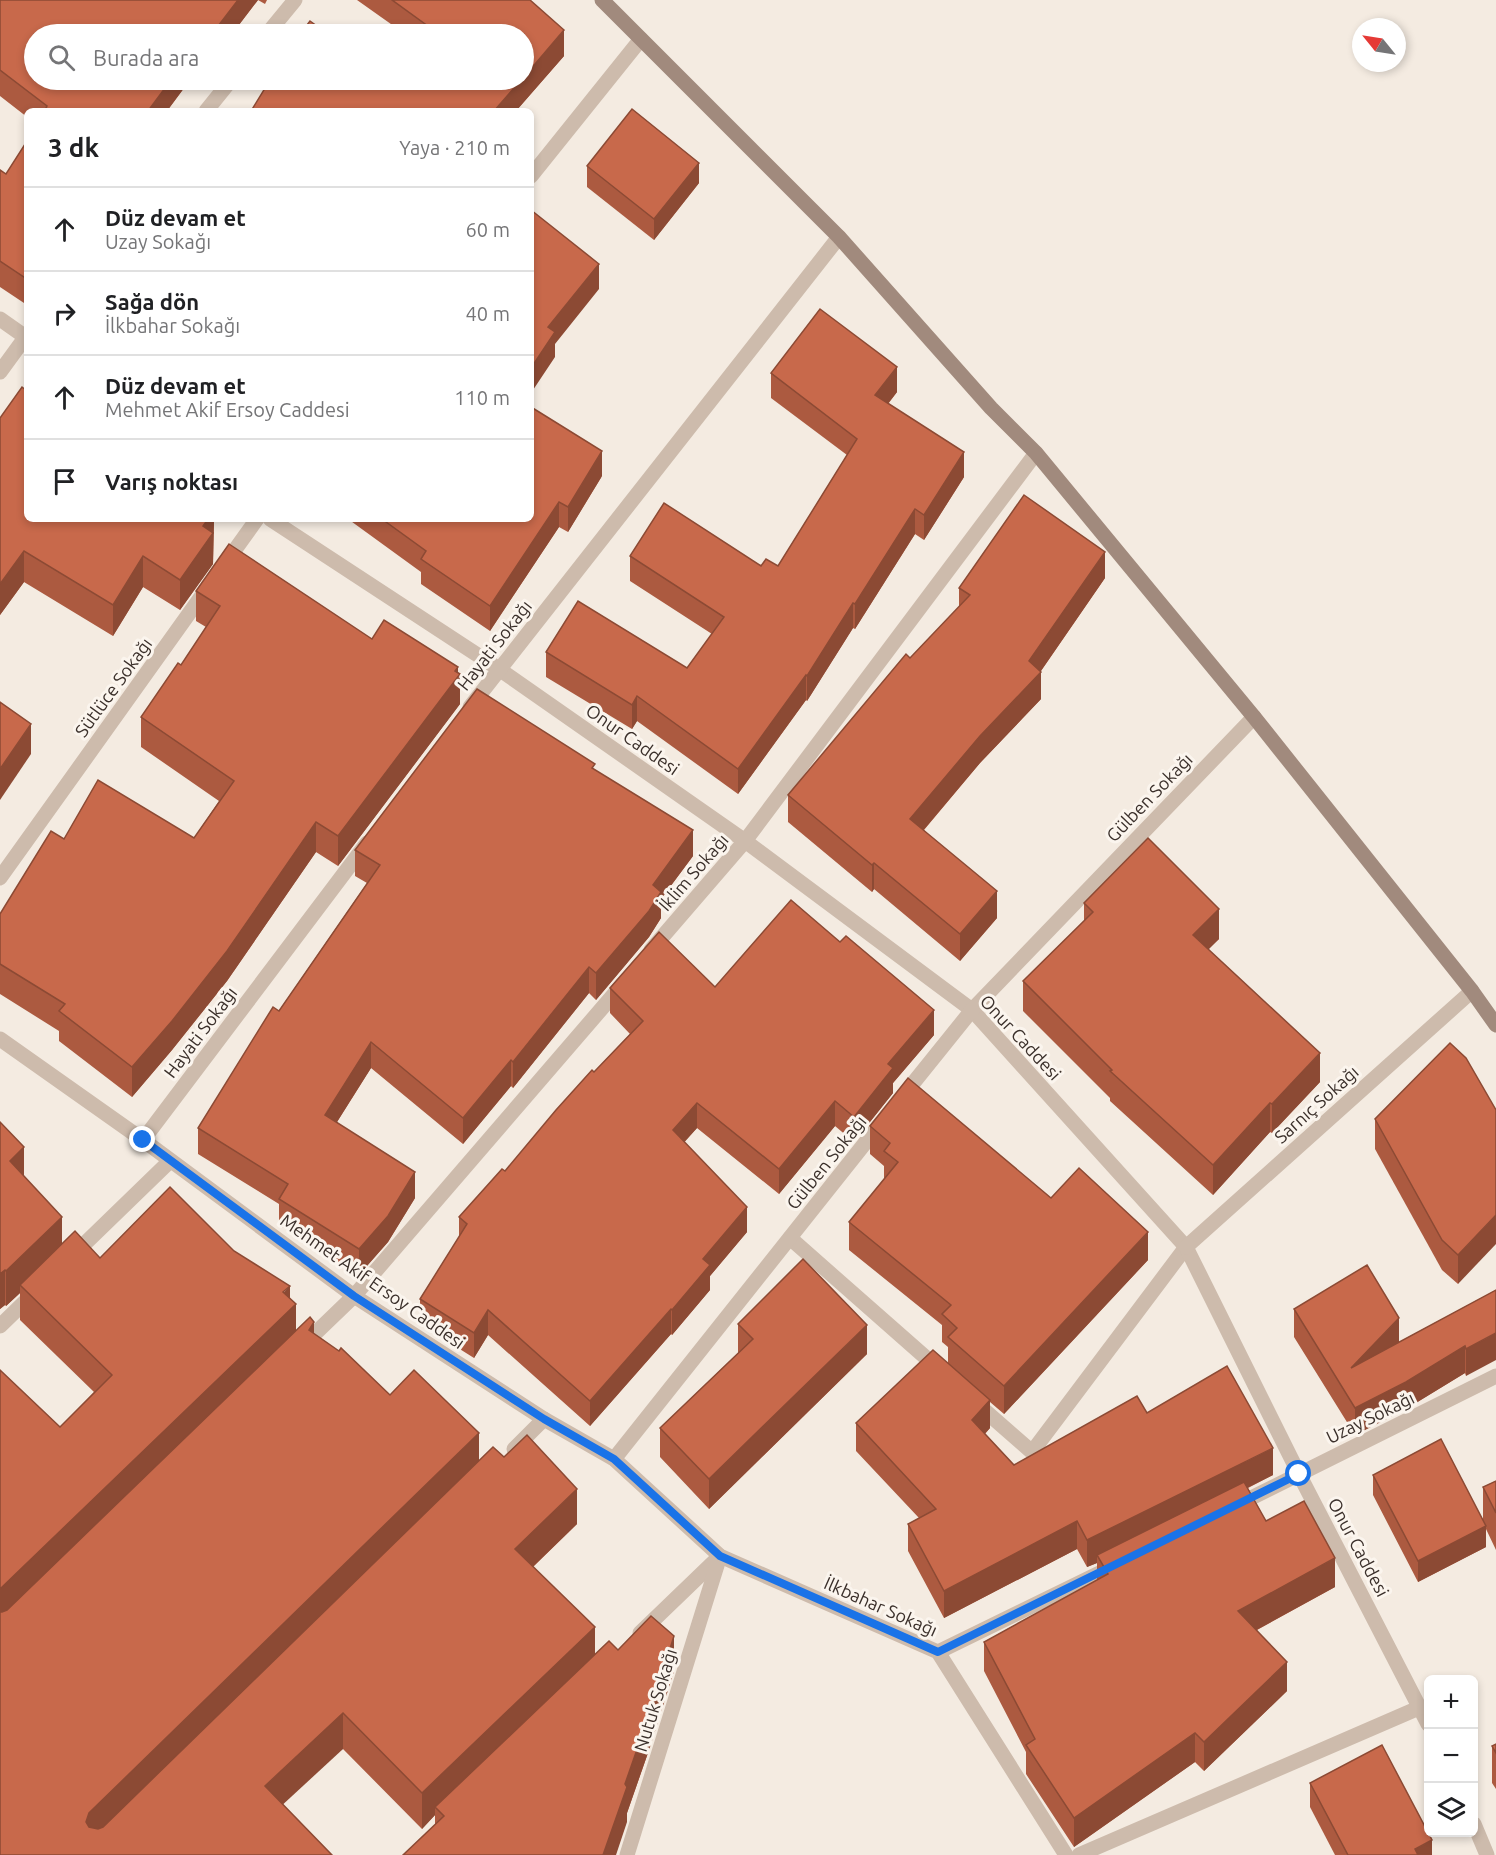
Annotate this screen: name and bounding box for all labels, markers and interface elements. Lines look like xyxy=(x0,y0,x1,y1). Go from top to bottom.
north arrow xyxy=(1352,18,1406,72)
search box xyxy=(24,24,534,90)
icon: search xyxy=(45,41,78,74)
text: Burada ara xyxy=(93,45,199,70)
text: 3 dk xyxy=(48,133,99,162)
text: Yaya · 210 m xyxy=(399,136,510,159)
text: Düz devam et xyxy=(105,205,246,230)
icon: ahead xyxy=(48,213,81,246)
text: 60 m xyxy=(466,218,510,241)
text: Uzay Sokağı xyxy=(105,230,211,253)
text: Sağa dön xyxy=(105,289,199,314)
icon: right xyxy=(48,297,81,330)
text: 40 m xyxy=(466,302,510,325)
text: İlkbahar Sokağı xyxy=(105,314,240,337)
text: Düz devam et xyxy=(105,373,246,398)
icon: ahead xyxy=(48,381,81,414)
text: 110 m xyxy=(454,386,510,409)
text: Mehmet Akif Ersoy Caddesi xyxy=(105,398,350,421)
icon: arrive xyxy=(48,465,81,498)
text: Varış noktası xyxy=(105,469,238,494)
street label: Hayati Sokağı xyxy=(453,596,535,694)
street label: Sütlüce Sokağı xyxy=(70,634,156,740)
street label: Onur Caddesi xyxy=(583,700,683,778)
street label: Gülben Sokağı xyxy=(1102,749,1196,845)
street label: İklim Sokağı xyxy=(654,829,732,915)
street label: Hayati Sokağı xyxy=(159,983,241,1081)
street label: Onur Caddesi xyxy=(977,990,1065,1084)
street label: Sarnıç Sokağı xyxy=(1270,1061,1362,1147)
street label: Gülben Sokağı xyxy=(782,1111,870,1213)
route end xyxy=(129,1126,155,1152)
street label: Mehmet Akif Ersoy Caddesi xyxy=(277,1210,469,1352)
street label: Uzay Sokağı xyxy=(1323,1387,1417,1447)
route start xyxy=(1285,1460,1311,1486)
street label: Onur Caddesi xyxy=(1325,1494,1393,1600)
street label: İlkbahar Sokağı xyxy=(821,1572,941,1640)
street label: Nutuk Sokağı xyxy=(630,1646,680,1754)
map controls xyxy=(1424,1675,1478,1837)
button: + xyxy=(1424,1675,1478,1729)
button: − xyxy=(1424,1729,1478,1783)
button: layers xyxy=(1424,1783,1478,1837)

